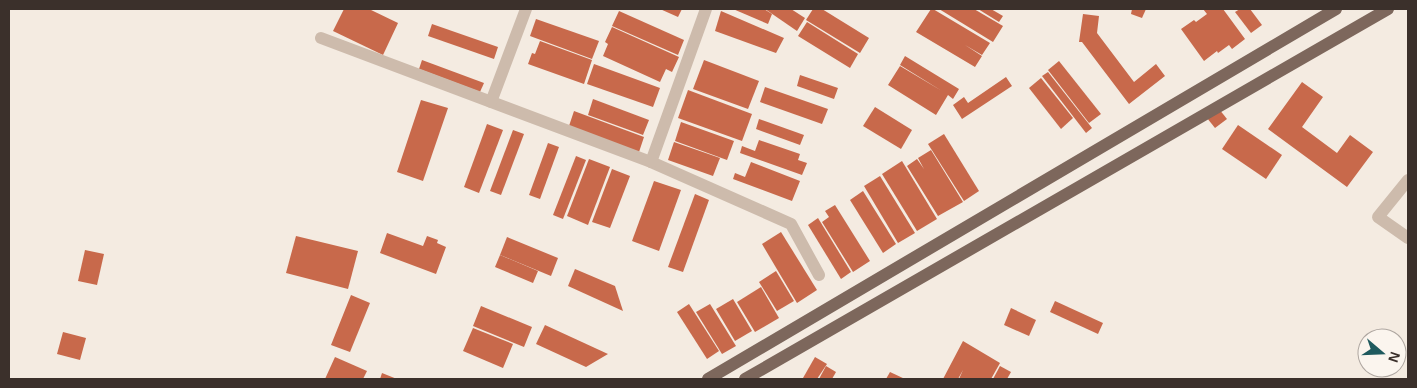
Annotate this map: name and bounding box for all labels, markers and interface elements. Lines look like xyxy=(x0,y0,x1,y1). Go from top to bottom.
north arrow xyxy=(1357,328,1407,378)
text: N xyxy=(1385,350,1404,365)

